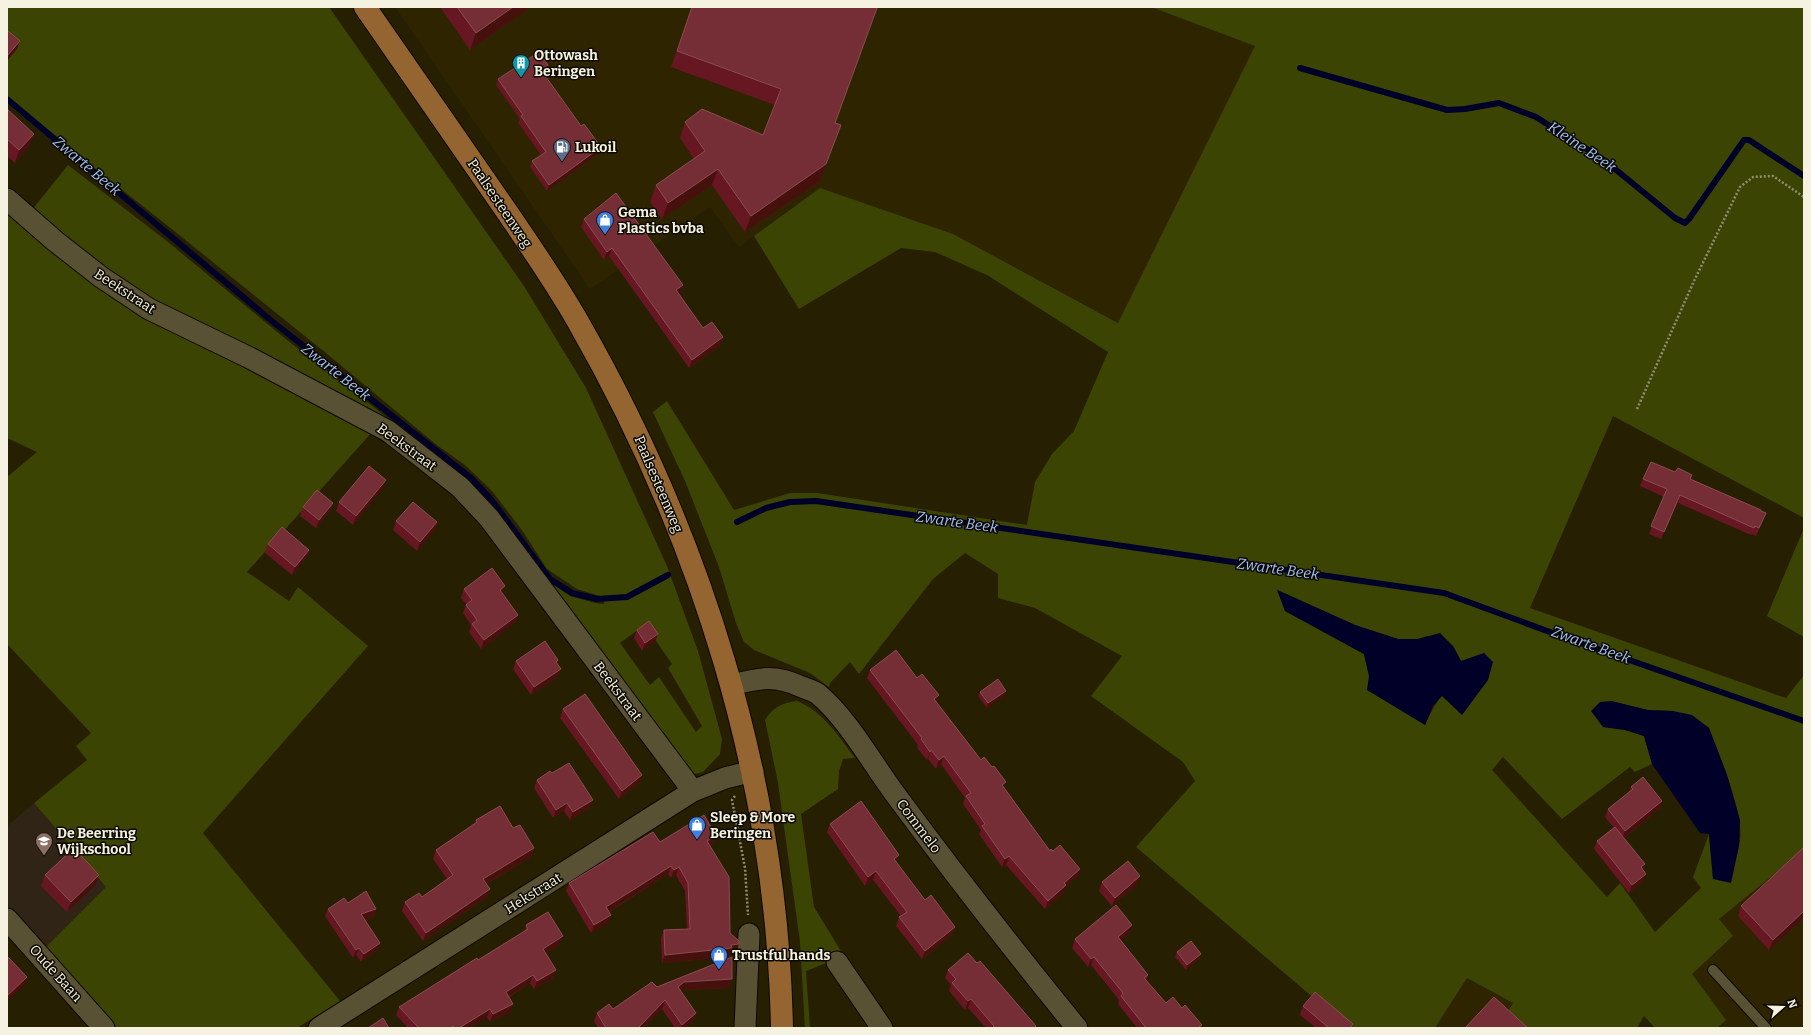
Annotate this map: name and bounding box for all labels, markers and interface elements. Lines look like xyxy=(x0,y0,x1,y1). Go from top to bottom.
place label: Ottowash Beringen xyxy=(534,47,598,80)
building icon: Ottowash Beringen xyxy=(511,53,531,78)
water label: Kleine Beek xyxy=(1545,118,1620,177)
water label: Zwarte Beek xyxy=(50,133,125,200)
fuel station icon: Lukoil xyxy=(552,137,572,162)
place label: Lukoil xyxy=(575,139,617,156)
street label: Paalsesteenweg xyxy=(464,156,536,251)
place label: Gema Plastics bvba xyxy=(618,204,704,237)
shop icon: Gema Plastics bvba xyxy=(595,210,615,235)
street label: Beekstraat xyxy=(91,265,159,317)
water label: Zwarte Beek xyxy=(298,339,375,405)
street label: Beekstraat xyxy=(374,420,440,475)
street label: Paalsesteenweg xyxy=(630,433,687,535)
water label: Zwarte Beek xyxy=(915,507,1000,537)
water label: Zwarte Beek xyxy=(1236,554,1321,584)
water label: Zwarte Beek xyxy=(1549,622,1634,668)
street label: Beekstraat xyxy=(590,658,645,724)
street label: Commelo xyxy=(893,796,944,857)
place label: Sleep & More Beringen xyxy=(710,809,796,842)
shop icon: Sleep & More Beringen xyxy=(687,815,707,840)
place label: De Beerring Wijkschool xyxy=(57,825,136,858)
school or university icon: De Beerring Wijkschool xyxy=(34,831,54,856)
street label: Hekstraat xyxy=(502,869,565,918)
street label: Oude Baan xyxy=(26,941,86,1005)
shop icon: Trustful hands xyxy=(709,945,729,970)
place label: Trustful hands xyxy=(732,947,830,964)
north arrow xyxy=(1763,987,1803,1027)
text: N xyxy=(1784,998,1800,1010)

